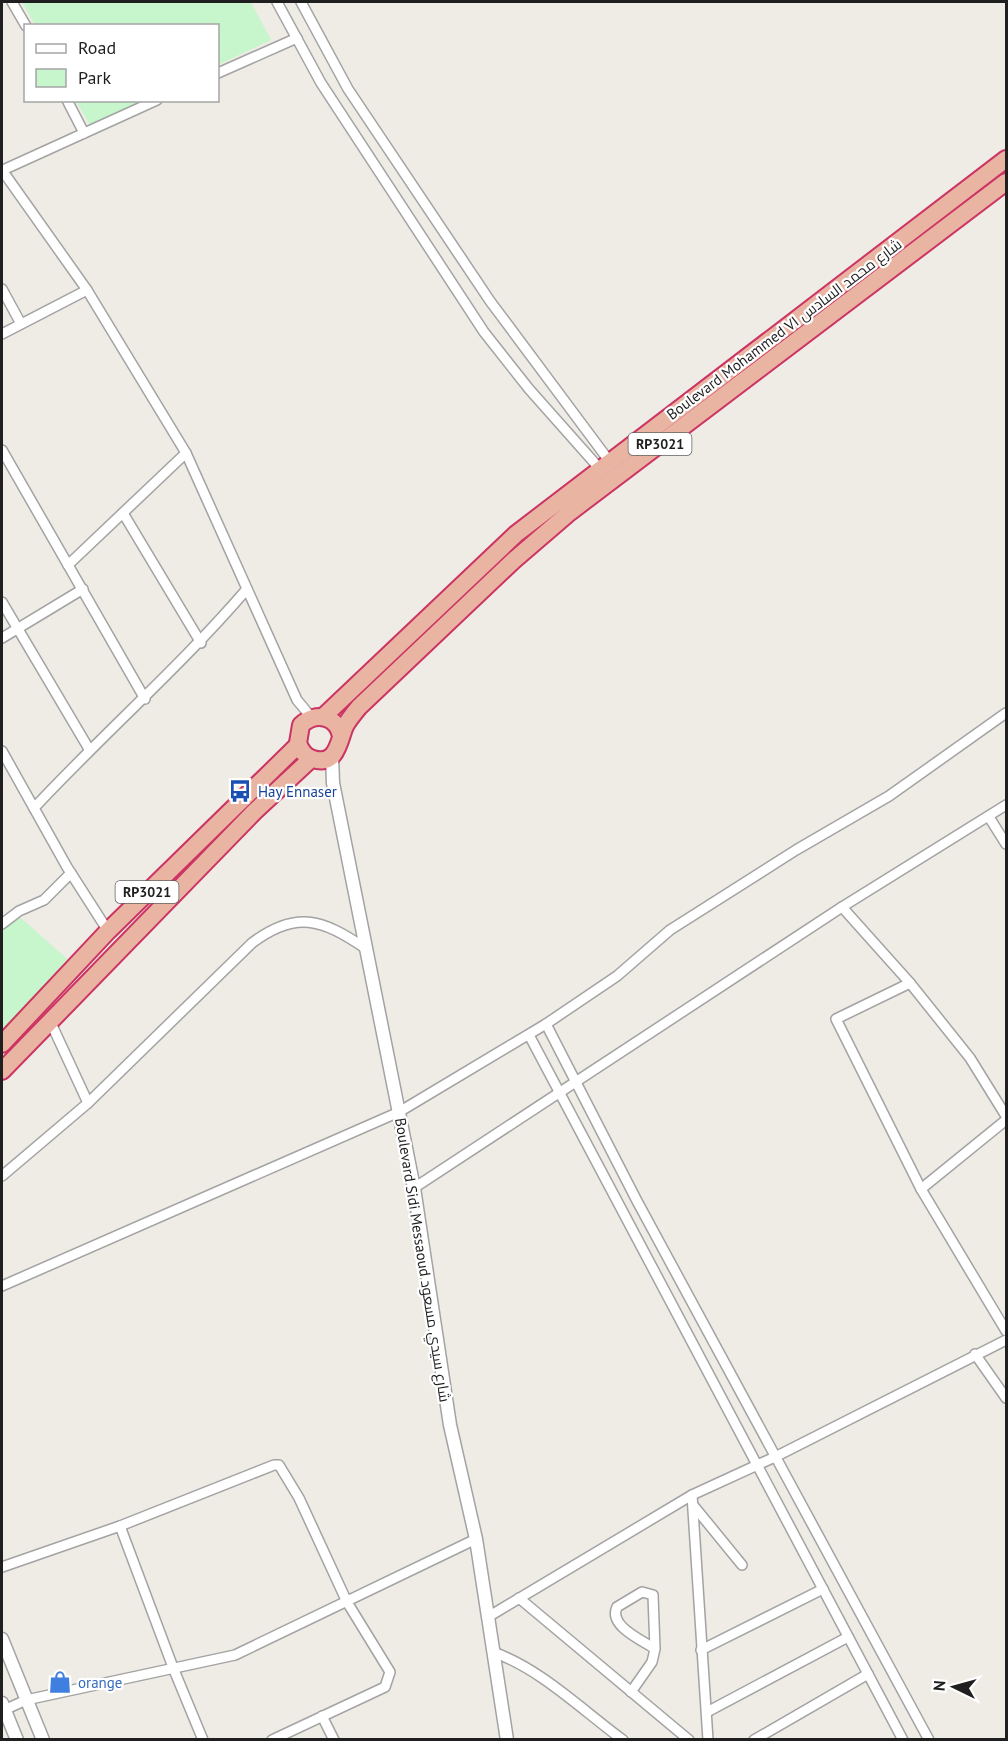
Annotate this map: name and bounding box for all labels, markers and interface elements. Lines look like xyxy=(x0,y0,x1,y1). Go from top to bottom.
legend xyxy=(24,24,219,102)
text: Road xyxy=(78,36,116,59)
text: Park xyxy=(78,66,111,89)
street label: Boulevard Mohammed VI شارع محمد السادس xyxy=(663,234,906,425)
road number: RP3021 xyxy=(628,433,692,455)
bus stop icon: Hay Ennaser xyxy=(227,778,253,804)
place label: Hay Ennaser xyxy=(258,782,337,801)
road number: RP3021 xyxy=(116,881,178,903)
street label: Boulevard Sidi Messaoud شارع سيدي مسعود xyxy=(388,1116,455,1404)
north arrow xyxy=(924,1657,984,1717)
shop icon: orange xyxy=(47,1669,73,1695)
place label: orange xyxy=(78,1673,122,1692)
text: N xyxy=(929,1680,949,1692)

